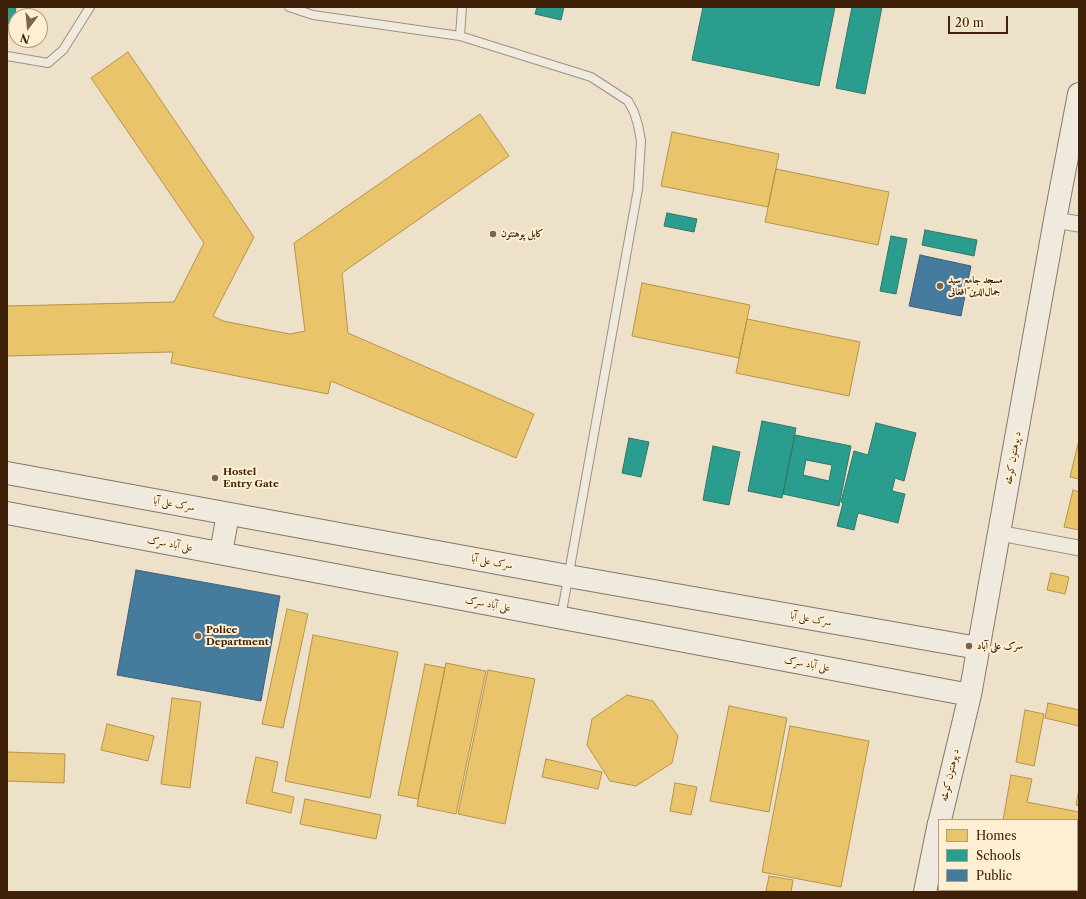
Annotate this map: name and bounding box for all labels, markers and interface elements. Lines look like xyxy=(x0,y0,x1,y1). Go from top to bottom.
north arrow xyxy=(8,8,48,48)
scale bar xyxy=(950,8,1010,34)
text: 20 m xyxy=(955,15,984,30)
text: N xyxy=(18,31,31,47)
place label: کابل پوهنتون xyxy=(501,228,544,240)
marker: کابل پوهنتون xyxy=(488,229,498,239)
place label: مسجد جامع سید جمال‌الدین افغانی xyxy=(948,274,1003,298)
marker: مسجد جامع سید جمال‌الدین افغانی xyxy=(935,281,945,291)
street label: د پوهنتون کوڅه xyxy=(1002,431,1024,485)
place label: Hostel Entry Gate xyxy=(223,466,279,490)
marker: Hostel Entry Gate xyxy=(210,473,220,483)
street label: سرک علی آبا xyxy=(152,494,196,514)
street label: علی آباد سړک xyxy=(146,534,194,554)
street label: سرک علی آبا xyxy=(470,552,514,572)
street label: علی آباد سړک xyxy=(464,594,512,614)
street label: سرک علی آبا xyxy=(789,609,833,629)
place label: Police Department xyxy=(206,624,269,648)
marker: Police Department xyxy=(193,631,203,641)
place label: سرک علی آباد xyxy=(977,640,1023,652)
marker: سرک علی آباد xyxy=(964,641,974,651)
street label: علی آباد سړک xyxy=(783,654,831,674)
street label: د پوهنتون کوڅه xyxy=(938,748,962,802)
legend xyxy=(938,819,1078,891)
text: Homes xyxy=(976,828,1016,843)
text: Schools xyxy=(976,848,1021,863)
text: Public xyxy=(976,868,1012,883)

